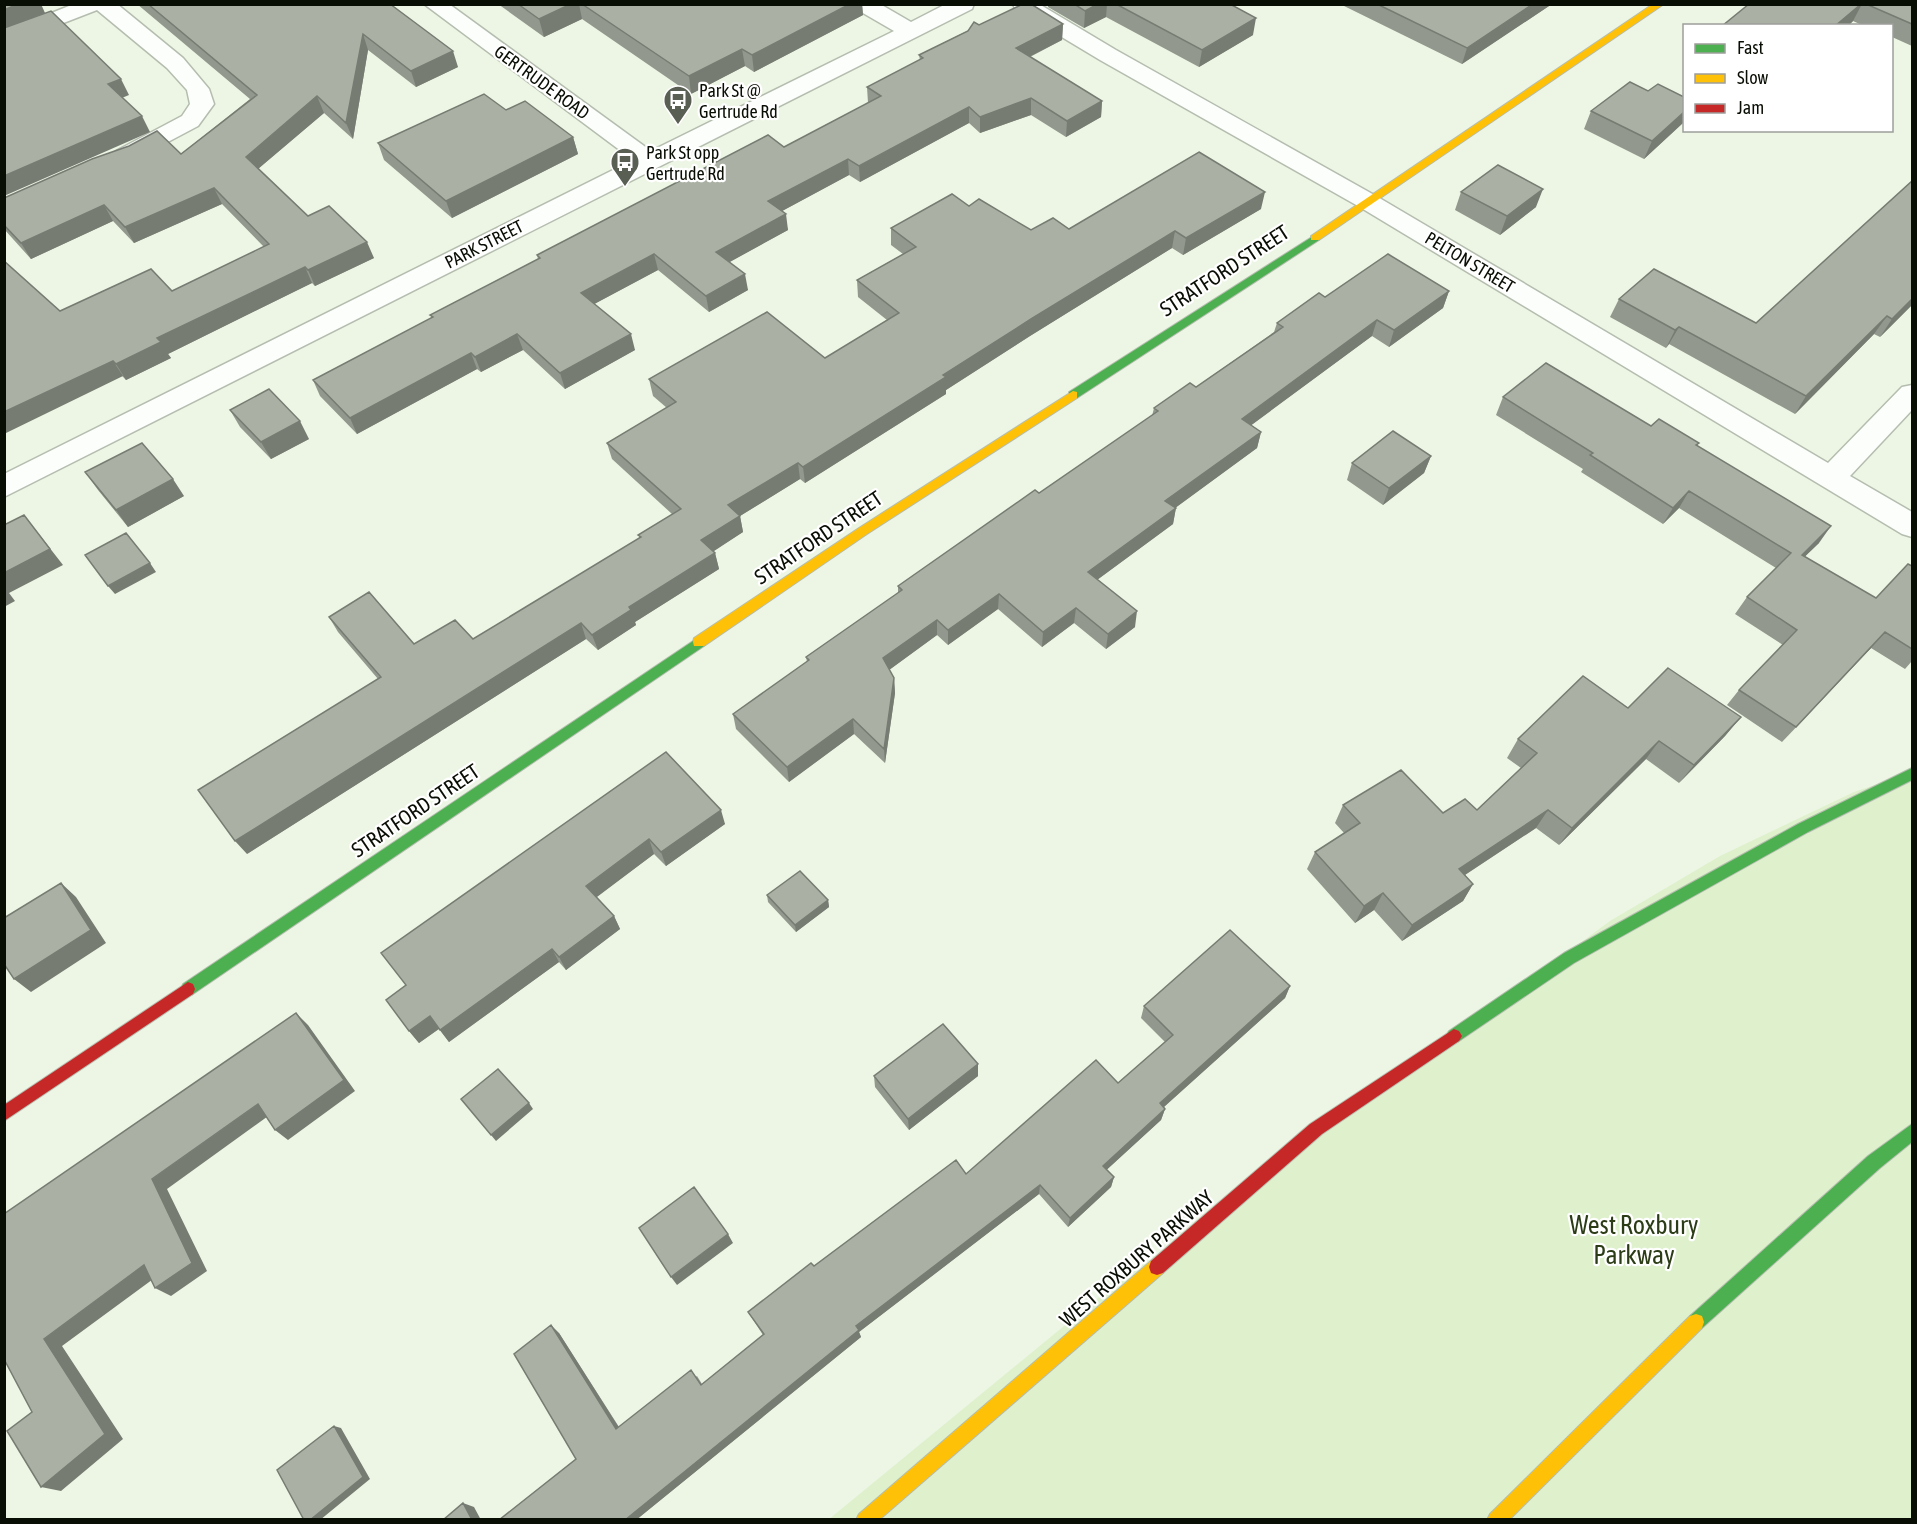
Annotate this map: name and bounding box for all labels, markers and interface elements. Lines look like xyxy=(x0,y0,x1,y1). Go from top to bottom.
legend xyxy=(1683,24,1893,132)
text: Fast xyxy=(1737,37,1764,58)
street label: GERTRUDE ROAD xyxy=(490,41,594,123)
text: Slow xyxy=(1737,67,1768,88)
place label: Park St @ Gertrude Rd xyxy=(699,80,778,122)
bus stop icon: Park St @ Gertrude Rd xyxy=(662,84,694,126)
text: Jam xyxy=(1737,97,1764,118)
place label: Park St opp Gertrude Rd xyxy=(646,142,725,184)
bus stop icon: Park St opp Gertrude Rd xyxy=(609,146,641,188)
street label: PARK STREET xyxy=(441,215,527,273)
street label: STRATFORD STREET xyxy=(1155,219,1293,321)
street label: PELTON STREET xyxy=(1421,227,1519,297)
street label: STRATFORD STREET xyxy=(750,485,886,589)
street label: STRATFORD STREET xyxy=(347,758,483,862)
street label: WEST ROXBURY PARKWAY xyxy=(1054,1184,1218,1331)
park label: West Roxbury Parkway xyxy=(1570,1210,1699,1270)

